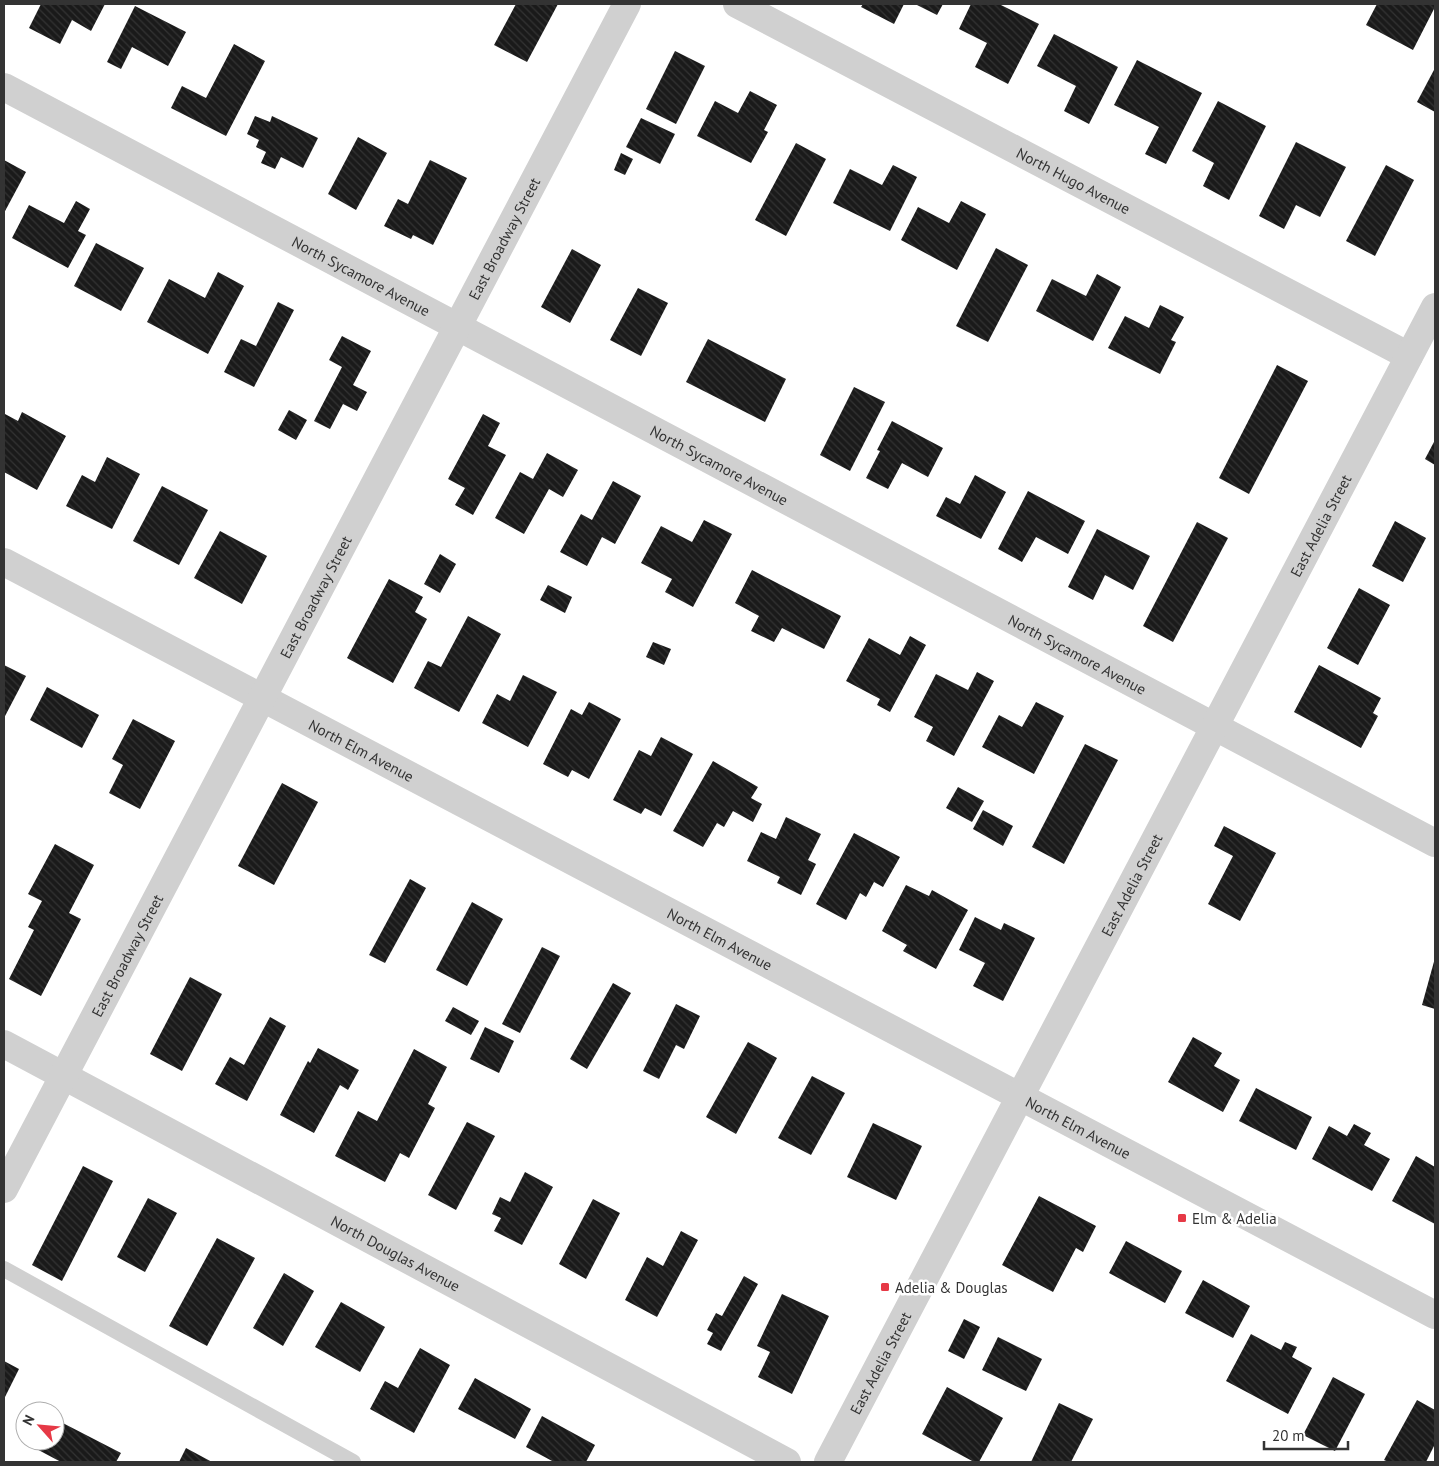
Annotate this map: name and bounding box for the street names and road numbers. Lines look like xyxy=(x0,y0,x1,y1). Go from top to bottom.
street label: North Hugo Avenue xyxy=(1013,143,1134,218)
street label: East Broadway Street xyxy=(464,174,544,303)
street label: North Sycamore Avenue xyxy=(289,231,433,320)
street label: North Sycamore Avenue xyxy=(647,421,792,509)
street label: East Adelia Street xyxy=(1285,471,1355,580)
street label: East Broadway Street xyxy=(275,532,355,661)
street label: North Sycamore Avenue xyxy=(1005,610,1150,698)
street label: North Elm Avenue xyxy=(306,715,417,786)
street label: East Adelia Street xyxy=(1097,830,1166,939)
street label: East Broadway Street xyxy=(87,891,167,1020)
street label: North Elm Avenue xyxy=(664,903,776,974)
street label: North Elm Avenue xyxy=(1023,1092,1134,1163)
street label: North Douglas Avenue xyxy=(328,1211,464,1295)
street label: East Adelia Street xyxy=(845,1308,915,1417)

